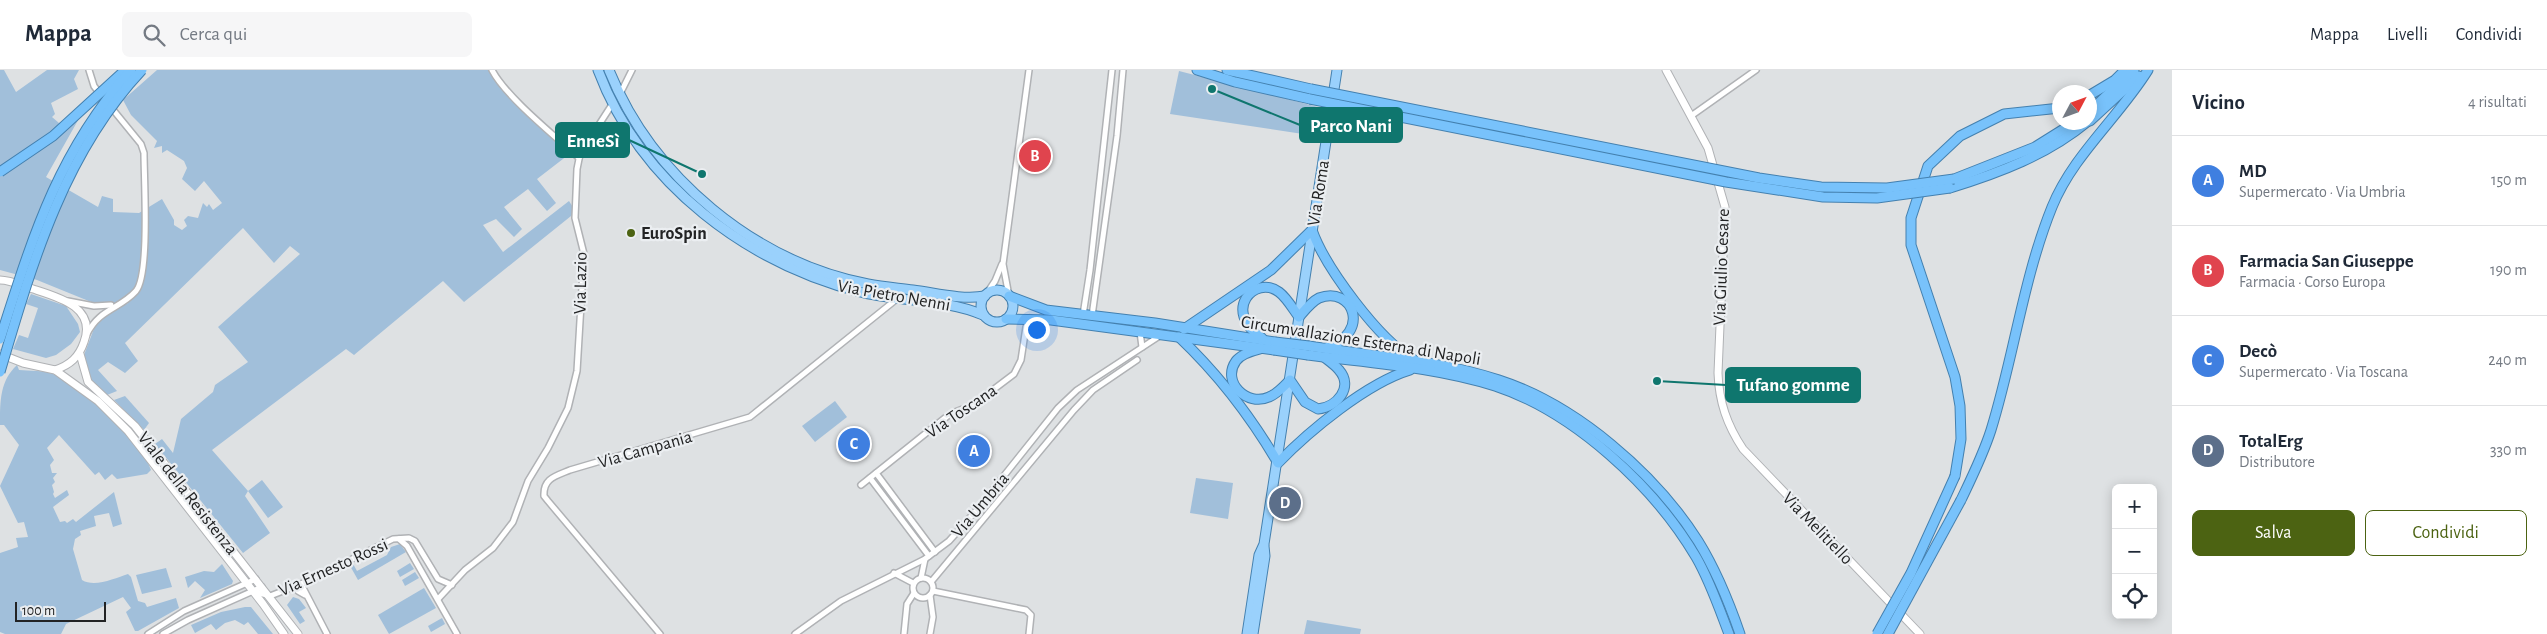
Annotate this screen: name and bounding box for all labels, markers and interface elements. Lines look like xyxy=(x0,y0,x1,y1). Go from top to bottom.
search box xyxy=(122,12,472,57)
icon: search xyxy=(140,21,168,49)
text: Mappa xyxy=(25,22,92,46)
text: Cerca qui xyxy=(180,25,247,44)
text: Mappa xyxy=(2310,26,2359,44)
text: Livelli xyxy=(2387,26,2428,44)
text: Condividi xyxy=(2456,26,2522,44)
north arrow xyxy=(2052,85,2097,130)
text: Vicino xyxy=(2192,92,2245,113)
text: 4 risultati xyxy=(2468,94,2527,110)
callout: Parco Nani xyxy=(1300,108,1402,142)
text: Parco Nani xyxy=(1310,117,1392,136)
callout: EnneSì xyxy=(556,123,629,157)
text: EnneSì xyxy=(567,132,619,151)
pin: B xyxy=(1019,137,1051,175)
street label: Via Roma xyxy=(1305,159,1333,227)
text: MD xyxy=(2239,162,2267,181)
text: A xyxy=(2203,172,2213,188)
text: 150 m xyxy=(2491,172,2527,188)
text: Supermercato · Via Umbria xyxy=(2239,184,2406,200)
street label: Via Giulio Cesare xyxy=(1711,208,1733,326)
place label: EuroSpin xyxy=(641,225,707,243)
marker: EuroSpin xyxy=(625,227,637,239)
street label: Via Lazio xyxy=(571,252,591,314)
text: Farmacia San Giuseppe xyxy=(2239,252,2414,271)
text: B xyxy=(2203,262,2213,278)
text: 190 m xyxy=(2490,262,2527,278)
text: Farmacia · Corso Europa xyxy=(2239,274,2386,290)
street label: Via Pietro Nenni xyxy=(836,277,952,315)
street label: Circumvallazione Esterna di Napoli xyxy=(1240,313,1482,369)
your location xyxy=(1024,317,1050,343)
text: Decò xyxy=(2239,342,2277,361)
text: C xyxy=(2204,352,2212,368)
text: 240 m xyxy=(2488,352,2527,368)
text: Supermercato · Via Toscana xyxy=(2239,364,2408,380)
callout: Tufano gomme xyxy=(1726,368,1860,402)
text: Tufano gomme xyxy=(1736,376,1850,395)
street label: Via Toscana xyxy=(923,382,1000,442)
pin: C xyxy=(838,425,870,463)
street label: Via Campania xyxy=(596,428,694,472)
street label: Viale della Resistenza xyxy=(134,429,241,558)
pin: A xyxy=(958,432,990,470)
text: TotalErg xyxy=(2239,432,2303,451)
text: D xyxy=(2203,442,2213,458)
text: 330 m xyxy=(2490,442,2527,458)
text: Distributore xyxy=(2239,454,2315,470)
street label: Via Umbria xyxy=(949,470,1013,542)
pin: D xyxy=(1269,484,1301,522)
map controls xyxy=(2112,484,2157,619)
button: + xyxy=(2112,484,2157,529)
street label: Via Melitiello xyxy=(1779,489,1856,568)
button: Salva xyxy=(2192,510,2355,556)
button: Condividi xyxy=(2365,510,2527,556)
button: − xyxy=(2112,529,2157,574)
street label: Via Ernesto Rossi xyxy=(276,536,391,600)
button: locate xyxy=(2112,574,2157,619)
scale bar xyxy=(15,599,106,622)
text: 100 m xyxy=(22,604,55,618)

